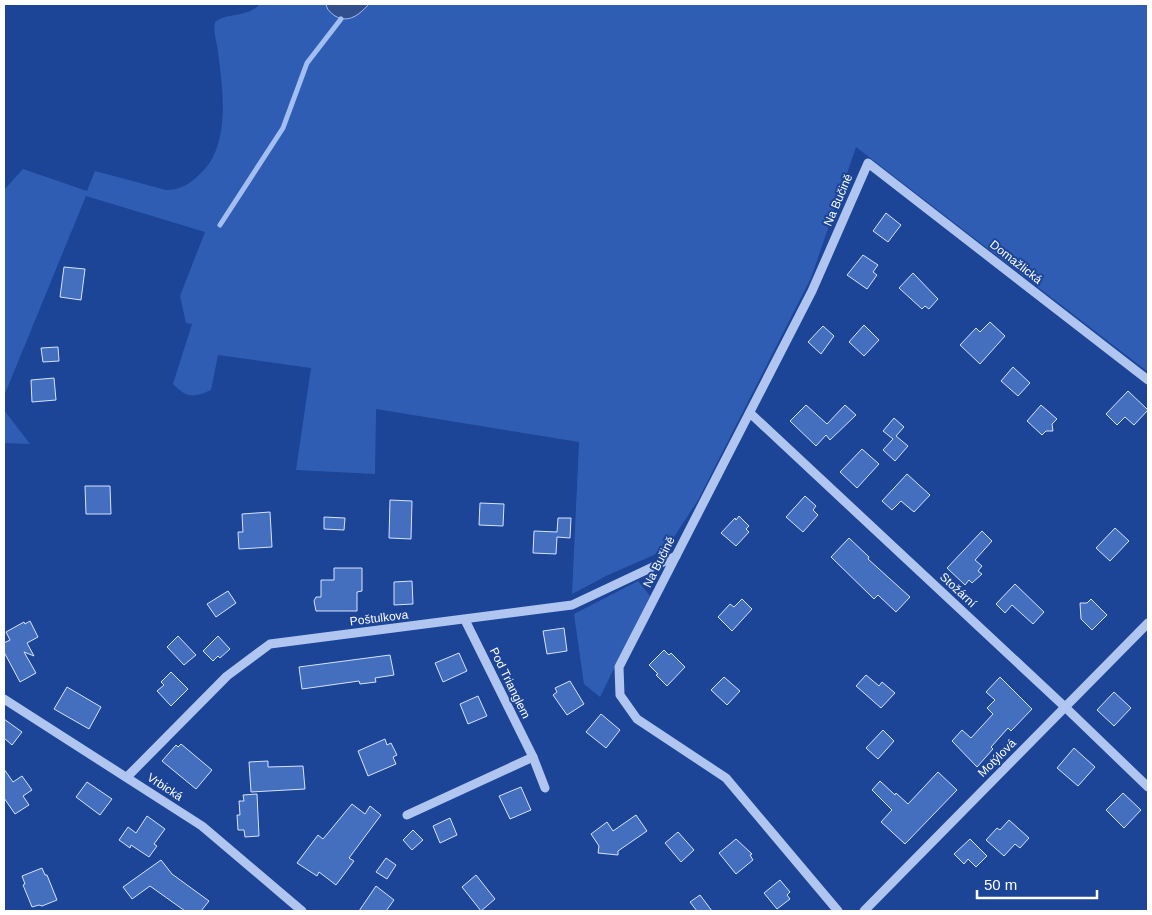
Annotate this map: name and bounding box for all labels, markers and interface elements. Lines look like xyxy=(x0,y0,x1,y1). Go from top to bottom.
street label: Na Bučině xyxy=(821,171,855,228)
street label: Domažlická xyxy=(987,237,1045,287)
street label: Na Bučině xyxy=(640,534,678,590)
street label: Stožární xyxy=(937,570,980,611)
street label: Poštulkova xyxy=(349,607,409,629)
street label: Pod Trianglem xyxy=(487,645,533,721)
street label: Motýlová xyxy=(975,736,1019,780)
street label: Vrbická xyxy=(145,770,186,804)
scale bar xyxy=(977,868,1097,900)
text: 50 m xyxy=(984,876,1017,893)

